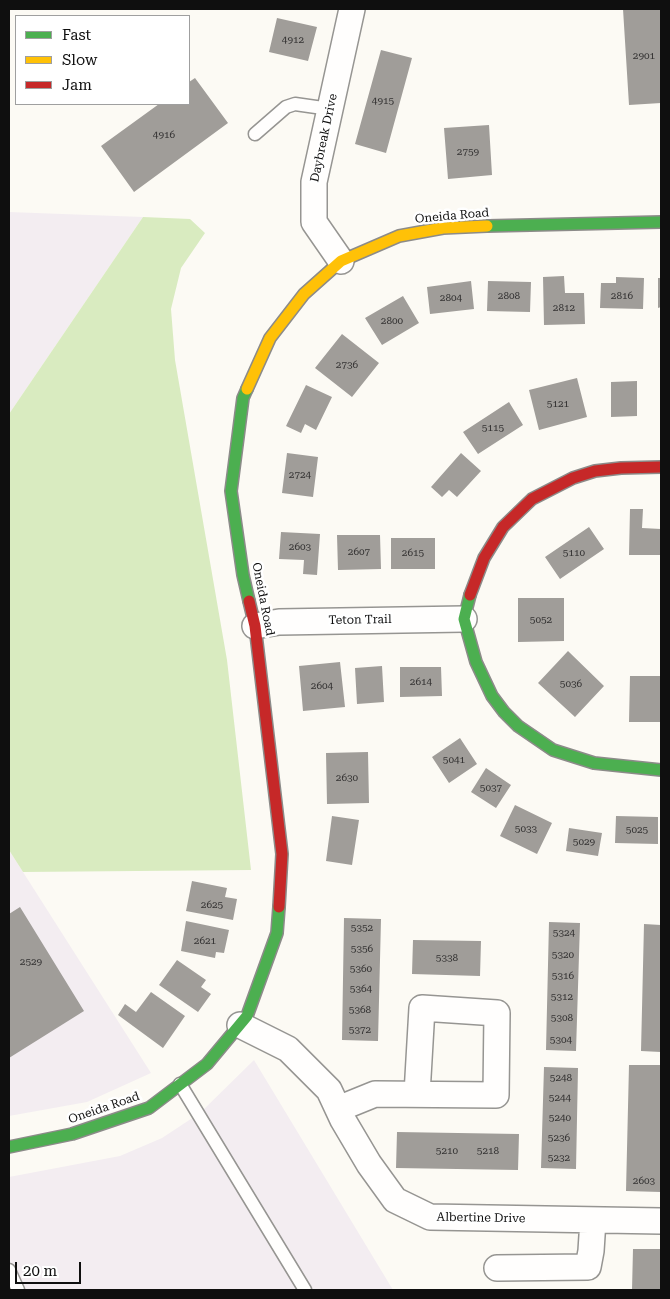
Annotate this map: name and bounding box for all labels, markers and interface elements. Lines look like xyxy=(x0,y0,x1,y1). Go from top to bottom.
legend xyxy=(15,15,190,105)
text: Fast xyxy=(62,26,91,44)
house number: 4912 xyxy=(282,34,304,46)
house number: 2901 xyxy=(633,50,655,62)
text: Slow xyxy=(62,51,97,69)
text: Jam xyxy=(62,76,92,94)
street label: Daybreak Drive xyxy=(308,92,340,184)
house number: 4915 xyxy=(372,95,394,107)
house number: 4916 xyxy=(153,129,175,141)
house number: 2759 xyxy=(457,146,479,158)
street label: Oneida Road xyxy=(414,206,490,226)
house number: 2808 xyxy=(498,290,520,302)
house number: 2816 xyxy=(611,290,633,302)
house number: 2804 xyxy=(440,292,462,304)
house number: 2812 xyxy=(553,302,575,314)
house number: 2800 xyxy=(381,315,403,327)
house number: 2736 xyxy=(336,359,358,371)
house number: 5121 xyxy=(547,398,569,410)
house number: 5115 xyxy=(482,422,504,434)
house number: 2724 xyxy=(289,469,311,481)
house number: 2603 xyxy=(289,541,311,553)
house number: 2607 xyxy=(348,546,370,558)
house number: 2615 xyxy=(402,547,424,559)
house number: 5110 xyxy=(563,547,585,559)
street label: Oneida Road xyxy=(249,561,277,637)
street label: Teton Trail xyxy=(328,612,392,628)
house number: 5052 xyxy=(530,614,552,626)
house number: 2614 xyxy=(410,676,432,688)
house number: 5036 xyxy=(560,678,582,690)
house number: 2604 xyxy=(311,680,333,692)
house number: 5041 xyxy=(443,754,465,766)
house number: 2630 xyxy=(336,772,358,784)
house number: 5037 xyxy=(480,782,502,794)
house number: 5033 xyxy=(515,823,537,835)
house number: 5025 xyxy=(626,824,648,836)
house number: 5029 xyxy=(573,836,595,848)
house number: 2625 xyxy=(201,899,223,911)
house number: 5352 xyxy=(351,922,373,934)
house number: 5324 xyxy=(553,927,575,939)
house number: 2621 xyxy=(194,935,216,947)
house number: 5356 xyxy=(351,943,373,955)
house number: 5320 xyxy=(552,949,574,961)
house number: 5338 xyxy=(436,952,458,964)
house number: 2529 xyxy=(20,956,42,968)
house number: 5360 xyxy=(350,963,372,975)
house number: 5316 xyxy=(552,970,574,982)
house number: 5364 xyxy=(350,983,372,995)
house number: 5312 xyxy=(551,991,573,1003)
house number: 5368 xyxy=(349,1004,371,1016)
house number: 5308 xyxy=(551,1012,573,1024)
house number: 5372 xyxy=(349,1024,371,1036)
house number: 5304 xyxy=(550,1034,572,1046)
house number: 5248 xyxy=(550,1072,572,1084)
street label: Oneida Road xyxy=(66,1089,142,1127)
house number: 5244 xyxy=(549,1092,571,1104)
house number: 5240 xyxy=(549,1112,571,1124)
house number: 5236 xyxy=(548,1132,570,1144)
house number: 5210 xyxy=(436,1145,458,1157)
house number: 5218 xyxy=(477,1145,499,1157)
house number: 5232 xyxy=(548,1152,570,1164)
house number: 2603 xyxy=(633,1175,655,1187)
street label: Albertine Drive xyxy=(437,1210,525,1226)
scale bar xyxy=(18,1252,84,1284)
text: 20 m xyxy=(23,1262,57,1280)

